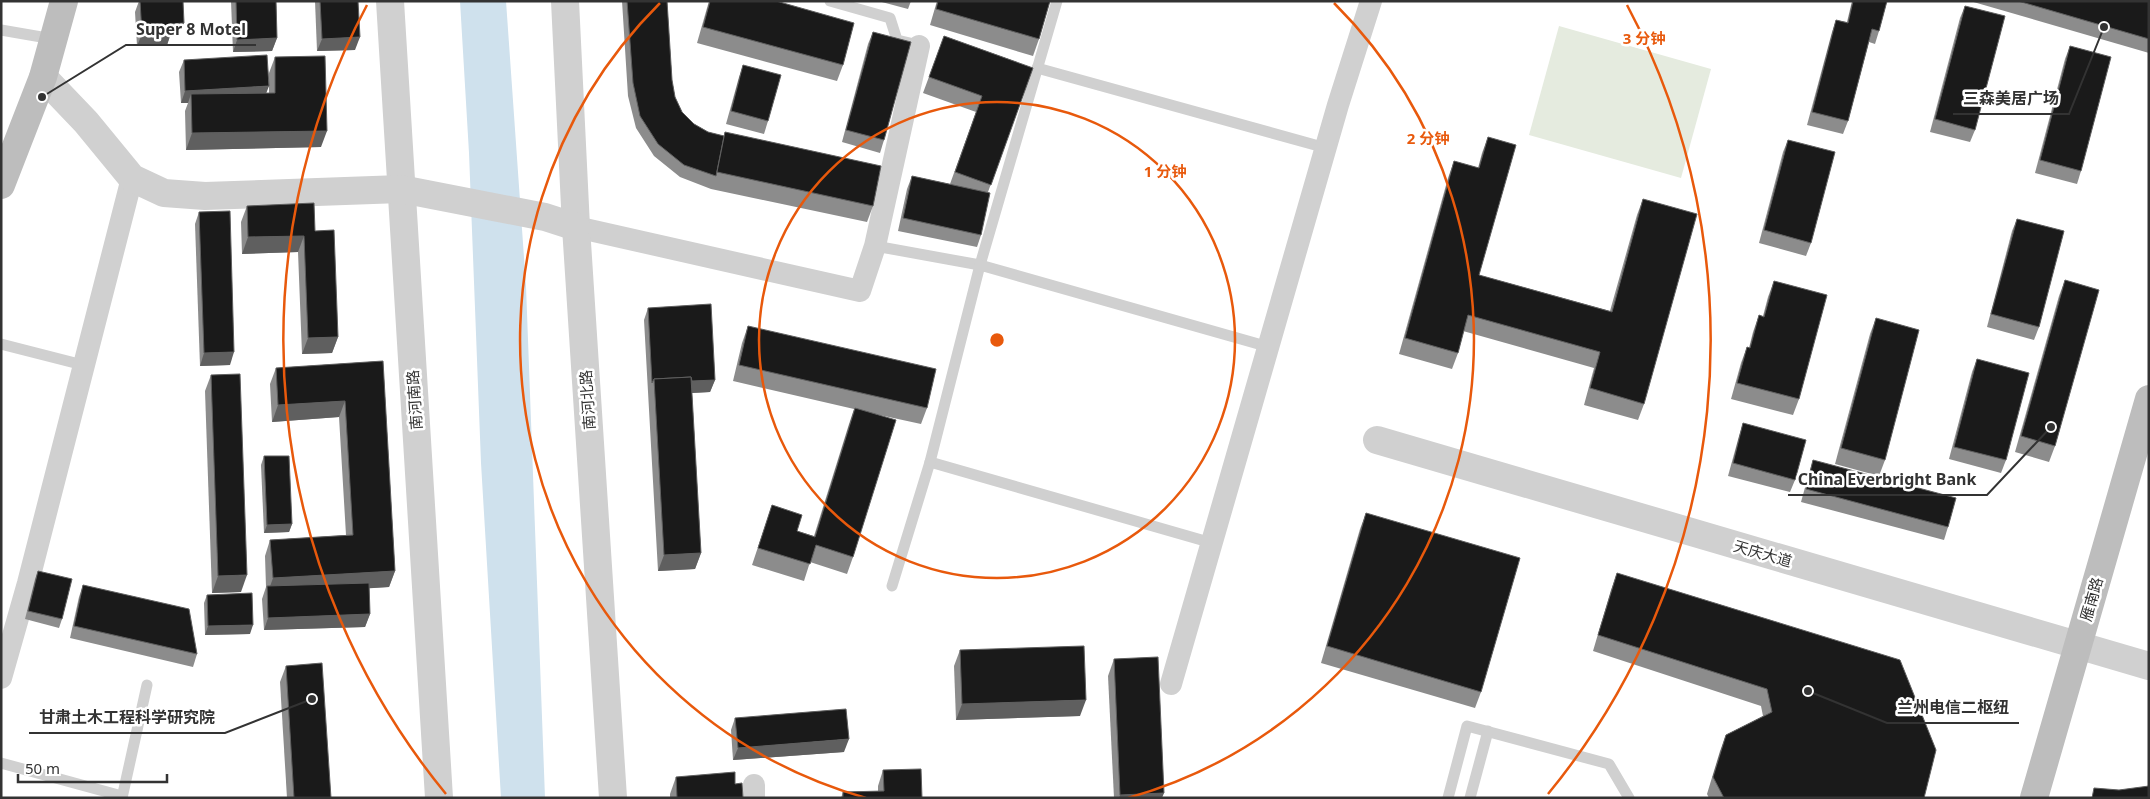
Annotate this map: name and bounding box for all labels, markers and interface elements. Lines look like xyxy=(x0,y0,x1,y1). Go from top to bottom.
callout: Super 8 Motel xyxy=(126,14,256,45)
text: Super 8 Motel xyxy=(136,18,246,40)
text: 3 分钟 xyxy=(1623,28,1665,48)
callout: 三森美居广场 xyxy=(1953,83,2069,114)
text: 三森美居广场 xyxy=(1963,87,2059,109)
text: 2 分钟 xyxy=(1407,128,1449,148)
text: 1 分钟 xyxy=(1144,161,1186,181)
centre of rings xyxy=(988,331,1006,349)
street label: 南河南路 xyxy=(402,369,426,431)
street label: 南河北路 xyxy=(575,369,599,431)
callout: China Everbright Bank xyxy=(1788,464,1987,495)
text: China Everbright Bank xyxy=(1798,468,1976,490)
street label: 天庆大道 xyxy=(1731,535,1795,571)
street label: 雁南路 xyxy=(2075,575,2107,623)
callout: 兰州电信二枢纽 xyxy=(1887,692,2019,723)
text: 兰州电信二枢纽 xyxy=(1897,696,2009,718)
callout: 甘肃土木工程科学研究院 xyxy=(29,702,225,733)
text: 甘肃土木工程科学研究院 xyxy=(39,706,215,728)
scale bar xyxy=(18,752,166,784)
text: 50 m xyxy=(25,758,60,778)

